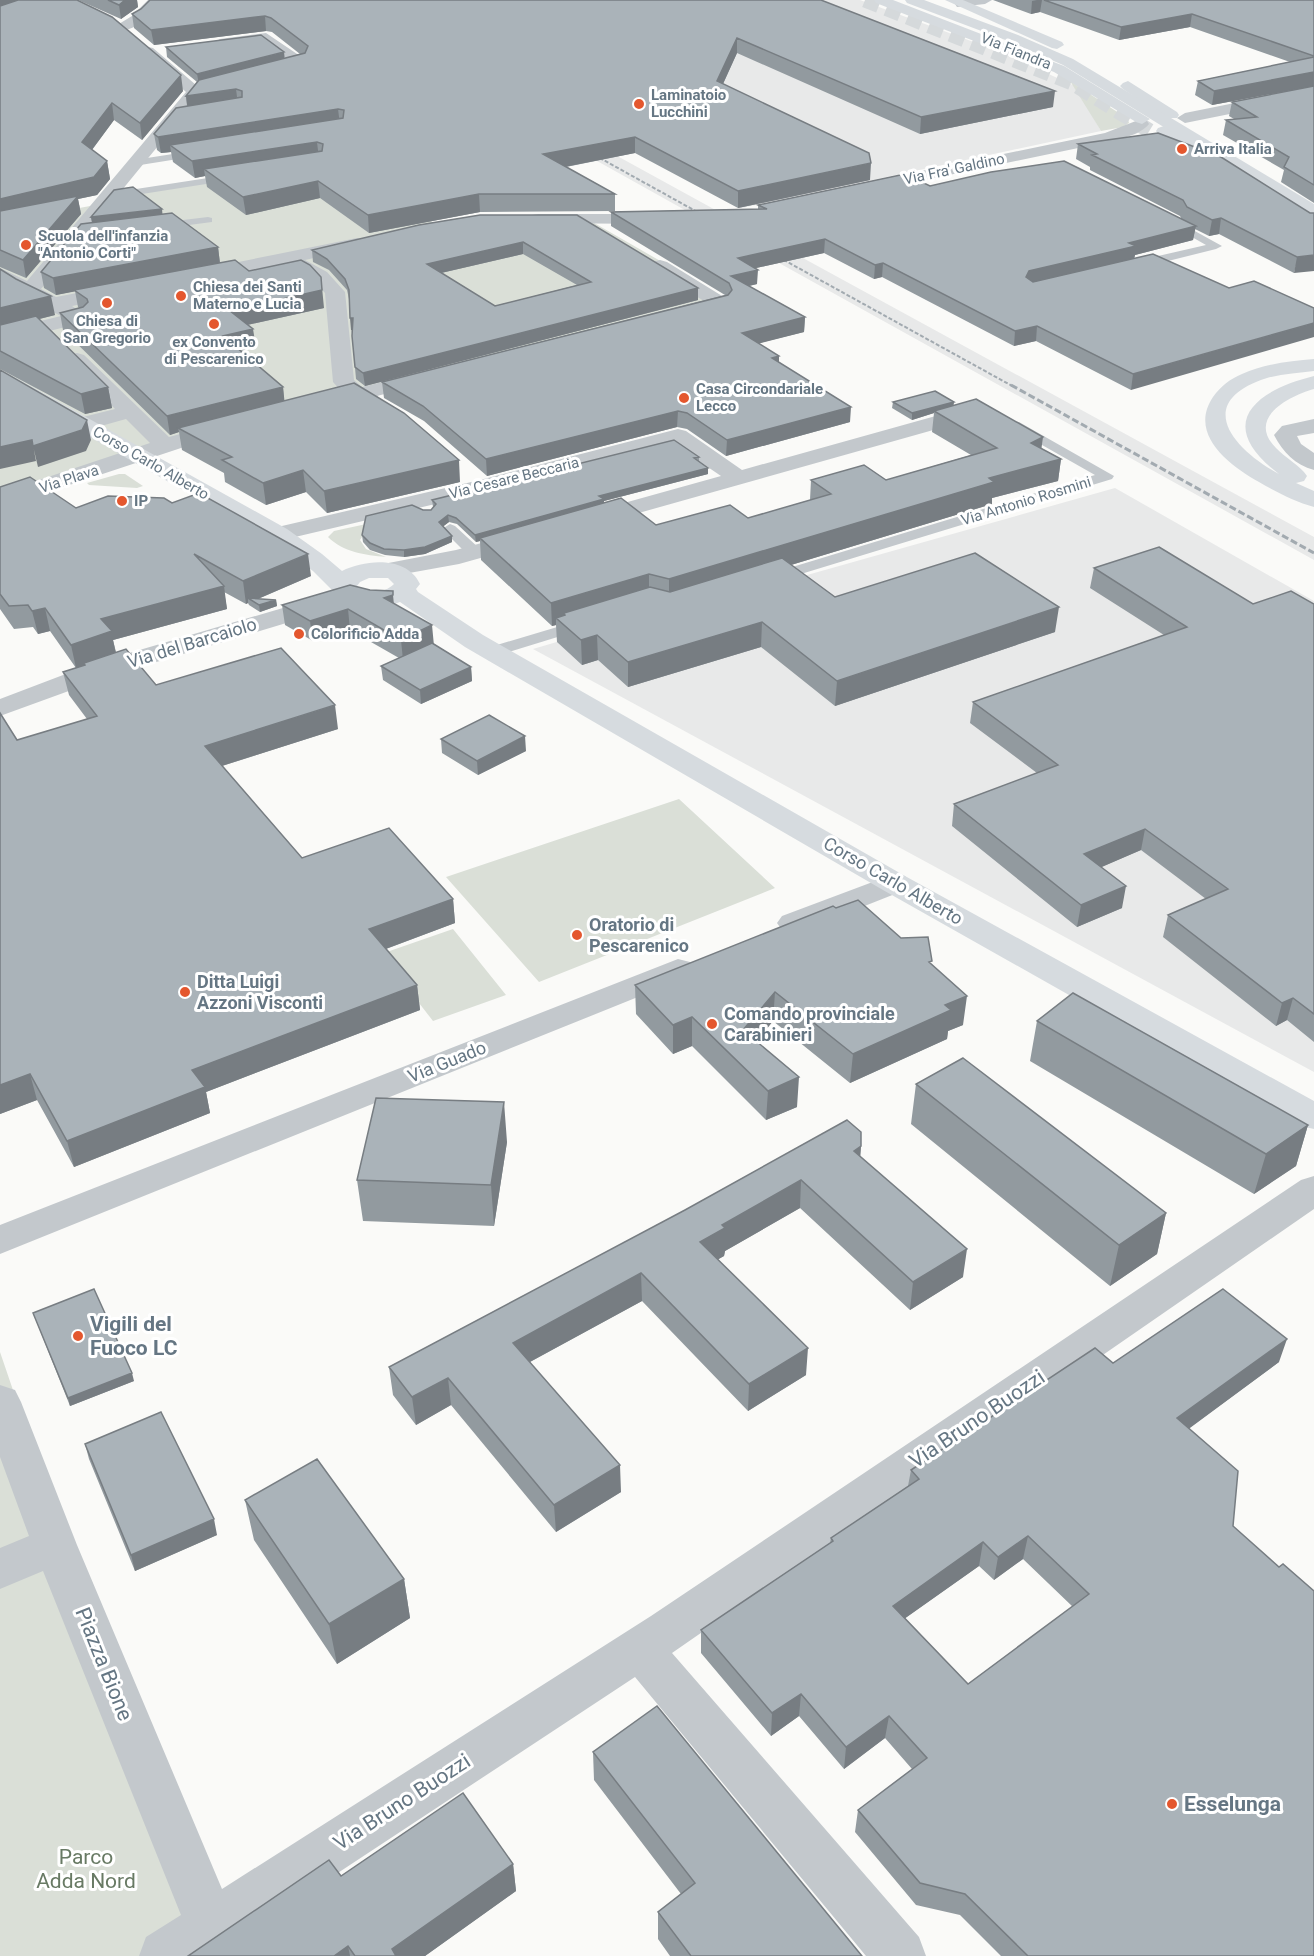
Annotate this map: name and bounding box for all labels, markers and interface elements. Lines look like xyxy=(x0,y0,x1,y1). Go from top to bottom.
street label: Via Fiandra xyxy=(978,29,1054,73)
place label: Laminatoio Lucchini xyxy=(651,86,726,121)
marker: Laminatoio Lucchini xyxy=(632,97,646,111)
place label: Arriva Italia xyxy=(1194,140,1272,158)
marker: Arriva Italia xyxy=(1175,142,1189,156)
street label: Via Fra' Galdino xyxy=(902,149,1006,189)
place label: Scuola dell'infanzia "Antonio Corti" xyxy=(38,227,168,262)
marker: Scuola dell'infanzia "Antonio Corti" xyxy=(19,238,33,252)
place label: Chiesa dei Santi Materno e Lucia xyxy=(193,278,302,313)
marker: Chiesa dei Santi Materno e Lucia xyxy=(174,289,188,303)
marker: Chiesa di San Gregorio xyxy=(100,296,114,310)
place label: Chiesa di San Gregorio xyxy=(63,312,151,347)
marker: ex Convento di Pescarenico xyxy=(207,317,221,331)
place label: ex Convento di Pescarenico xyxy=(164,333,264,368)
place label: Casa Circondariale Lecco xyxy=(696,380,823,415)
marker: Casa Circondariale Lecco xyxy=(677,391,691,405)
street label: Corso Carlo Alberto xyxy=(90,422,212,504)
street label: Via Cesare Beccaria xyxy=(447,453,581,503)
street label: Via Plava xyxy=(37,461,101,497)
street label: Via Antonio Rosmini xyxy=(959,473,1093,529)
place label: IP xyxy=(134,492,148,510)
marker: IP xyxy=(115,494,129,508)
street label: Via del Barcaiolo xyxy=(125,613,259,672)
place label: Colorificio Adda xyxy=(311,625,419,643)
marker: Colorificio Adda xyxy=(292,627,306,641)
street label: Corso Carlo Alberto xyxy=(820,832,967,929)
place label: Oratorio di Pescarenico xyxy=(589,914,689,956)
marker: Oratorio di Pescarenico xyxy=(570,928,584,942)
place label: Ditta Luigi Azzoni Visconti xyxy=(197,971,323,1013)
marker: Ditta Luigi Azzoni Visconti xyxy=(178,985,192,999)
place label: Comando provinciale Carabinieri xyxy=(724,1003,895,1045)
marker: Comando provinciale Carabinieri xyxy=(705,1017,719,1031)
street label: Via Guado xyxy=(405,1036,489,1087)
place label: Vigili del Fuoco LC xyxy=(90,1312,178,1360)
marker: Vigili del Fuoco LC xyxy=(71,1329,85,1343)
street label: Via Bruno Buozzi xyxy=(905,1365,1049,1473)
street label: Piazza Bione xyxy=(70,1604,138,1724)
street label: Via Bruno Buozzi xyxy=(329,1749,475,1855)
place label: Esselunga xyxy=(1184,1792,1281,1816)
marker: Esselunga xyxy=(1165,1797,1179,1811)
park label: Parco Adda Nord xyxy=(36,1845,136,1893)

